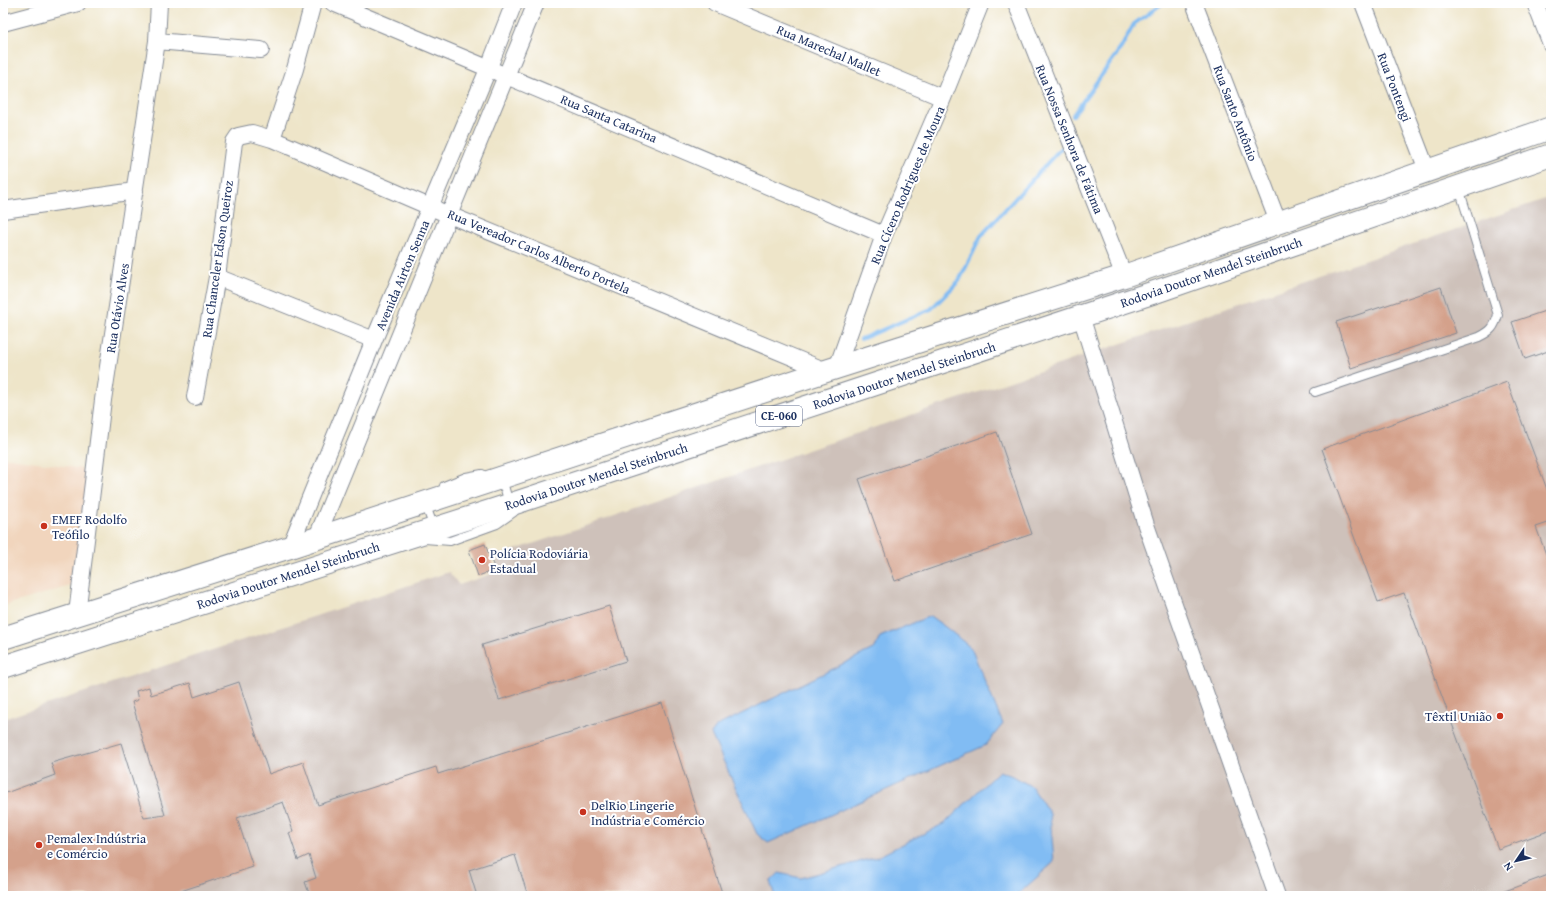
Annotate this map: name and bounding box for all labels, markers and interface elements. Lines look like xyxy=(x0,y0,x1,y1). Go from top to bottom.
street label: Rua Marechal Mallet xyxy=(774,20,884,81)
street label: Rua Pontengi xyxy=(1373,50,1417,125)
street label: Rua Nossa Senhora de Fátima xyxy=(1031,62,1109,217)
street label: Rua Santo Antônio xyxy=(1208,62,1263,164)
street label: Rua Santa Catarina xyxy=(558,90,661,148)
street label: Rua Cícero Rodrigues de Moura xyxy=(865,102,950,267)
street label: Rua Chanceler Edson Queiroz xyxy=(197,179,238,339)
street label: Rua Vereador Carlos Alberto Portela xyxy=(445,204,634,299)
street label: Avenida Airton Senna xyxy=(371,216,435,333)
street label: Rodovia Doutor Mendel Steinbruch xyxy=(1118,232,1305,313)
street label: Rua Otávio Alves xyxy=(101,262,134,354)
street label: Rodovia Doutor Mendel Steinbruch xyxy=(810,337,999,414)
road number: CE-060 xyxy=(756,406,802,426)
street label: Rodovia Doutor Mendel Steinbruch xyxy=(502,438,691,515)
place label: EMEF Rodolfo Teófilo xyxy=(52,510,128,544)
marker: EMEF Rodolfo Teófilo xyxy=(39,521,49,531)
street label: Rodovia Doutor Mendel Steinbruch xyxy=(194,537,383,614)
place label: Polícia Rodoviária Estadual xyxy=(490,544,589,578)
marker: Polícia Rodoviária Estadual xyxy=(477,555,487,565)
place label: Têxtil União xyxy=(1425,707,1492,726)
marker: Têxtil União xyxy=(1495,711,1505,721)
place label: DelRio Lingerie Indústria e Comércio xyxy=(591,796,705,830)
marker: DelRio Lingerie Indústria e Comércio xyxy=(578,807,588,817)
place label: Pemalex Indústria e Comércio xyxy=(47,829,147,863)
marker: Pemalex Indústria e Comércio xyxy=(34,840,44,850)
north arrow xyxy=(1496,841,1536,881)
text: N xyxy=(1499,859,1516,874)

